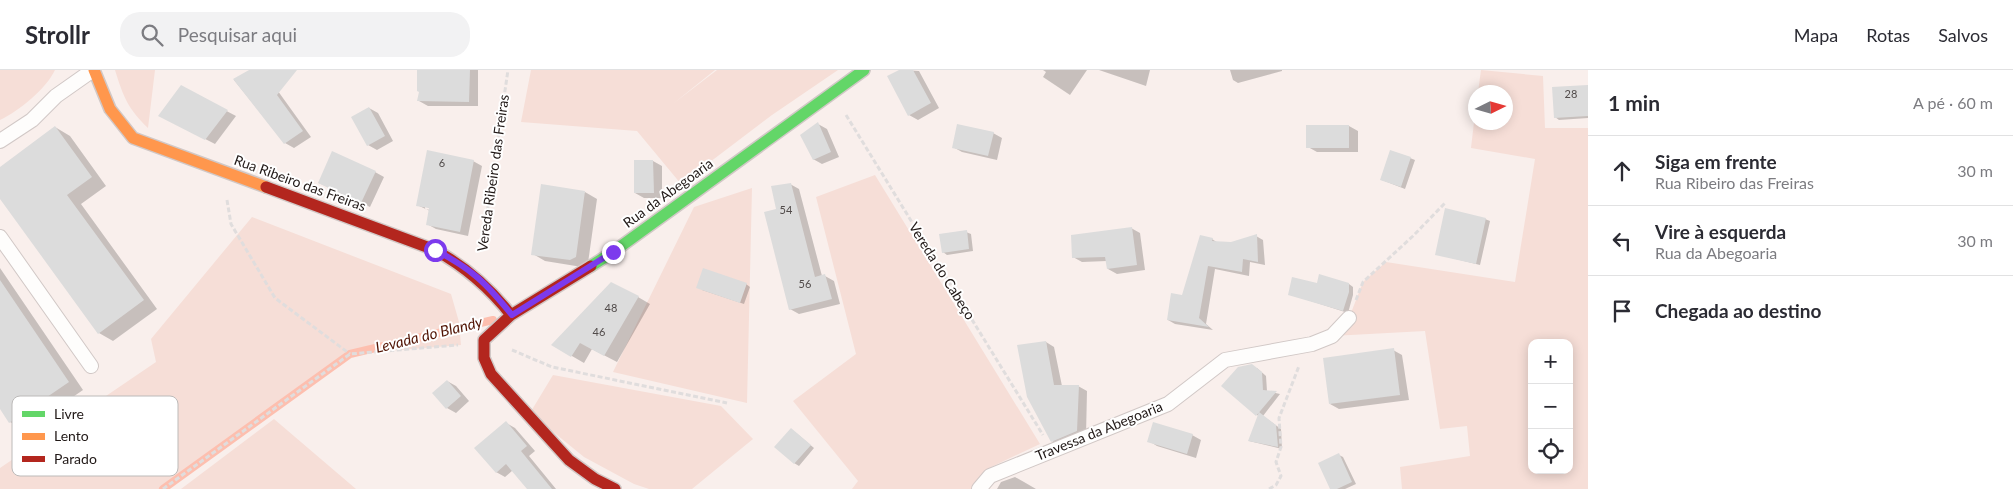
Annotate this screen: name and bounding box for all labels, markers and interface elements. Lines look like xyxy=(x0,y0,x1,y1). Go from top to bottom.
search box xyxy=(120,12,470,57)
text: Strollr xyxy=(25,20,90,49)
icon: search xyxy=(138,21,166,49)
text: Pesquisar aqui xyxy=(178,23,297,46)
text: Mapa xyxy=(1794,24,1838,46)
text: Rotas xyxy=(1866,24,1910,46)
text: Salvos xyxy=(1938,24,1988,46)
north arrow xyxy=(1468,85,1513,130)
house number: 28 xyxy=(1565,87,1577,100)
text: 1 min xyxy=(1608,90,1660,115)
street label: Vereda Ribeiro das Freiras xyxy=(473,93,512,253)
text: A pé · 60 m xyxy=(1913,93,1993,112)
text: Siga em frente xyxy=(1655,150,1777,173)
street label: Rua Ribeiro das Freiras xyxy=(232,151,368,214)
street label: Rua da Abegoaria xyxy=(619,154,716,231)
house number: 6 xyxy=(439,156,445,169)
icon: ahead xyxy=(1608,157,1636,185)
text: 30 m xyxy=(1957,161,1993,180)
text: Rua Ribeiro das Freiras xyxy=(1655,173,1814,192)
house number: 54 xyxy=(780,203,793,216)
street label: Vereda do Cabeço xyxy=(906,219,979,323)
text: Vire à esquerda xyxy=(1655,220,1786,243)
icon: left xyxy=(1608,227,1636,255)
text: 30 m xyxy=(1957,231,1993,250)
route start xyxy=(424,239,447,262)
route end xyxy=(602,241,625,264)
text: Rua da Abegoaria xyxy=(1655,243,1777,262)
house number: 56 xyxy=(799,277,811,290)
icon: arrive xyxy=(1608,297,1636,325)
text: Chegada ao destino xyxy=(1655,299,1821,322)
house number: 48 xyxy=(605,301,617,314)
water label: Levada do Blandy xyxy=(373,312,485,356)
house number: 46 xyxy=(593,325,605,338)
map controls xyxy=(1528,339,1573,474)
button: + xyxy=(1528,339,1573,384)
button: − xyxy=(1528,384,1573,429)
legend xyxy=(12,396,178,476)
street label: Travessa da Abegoaria xyxy=(1033,397,1165,464)
text: Livre xyxy=(54,405,84,422)
text: Lento xyxy=(54,427,89,444)
button: locate xyxy=(1528,429,1573,474)
text: Parado xyxy=(54,450,97,467)

